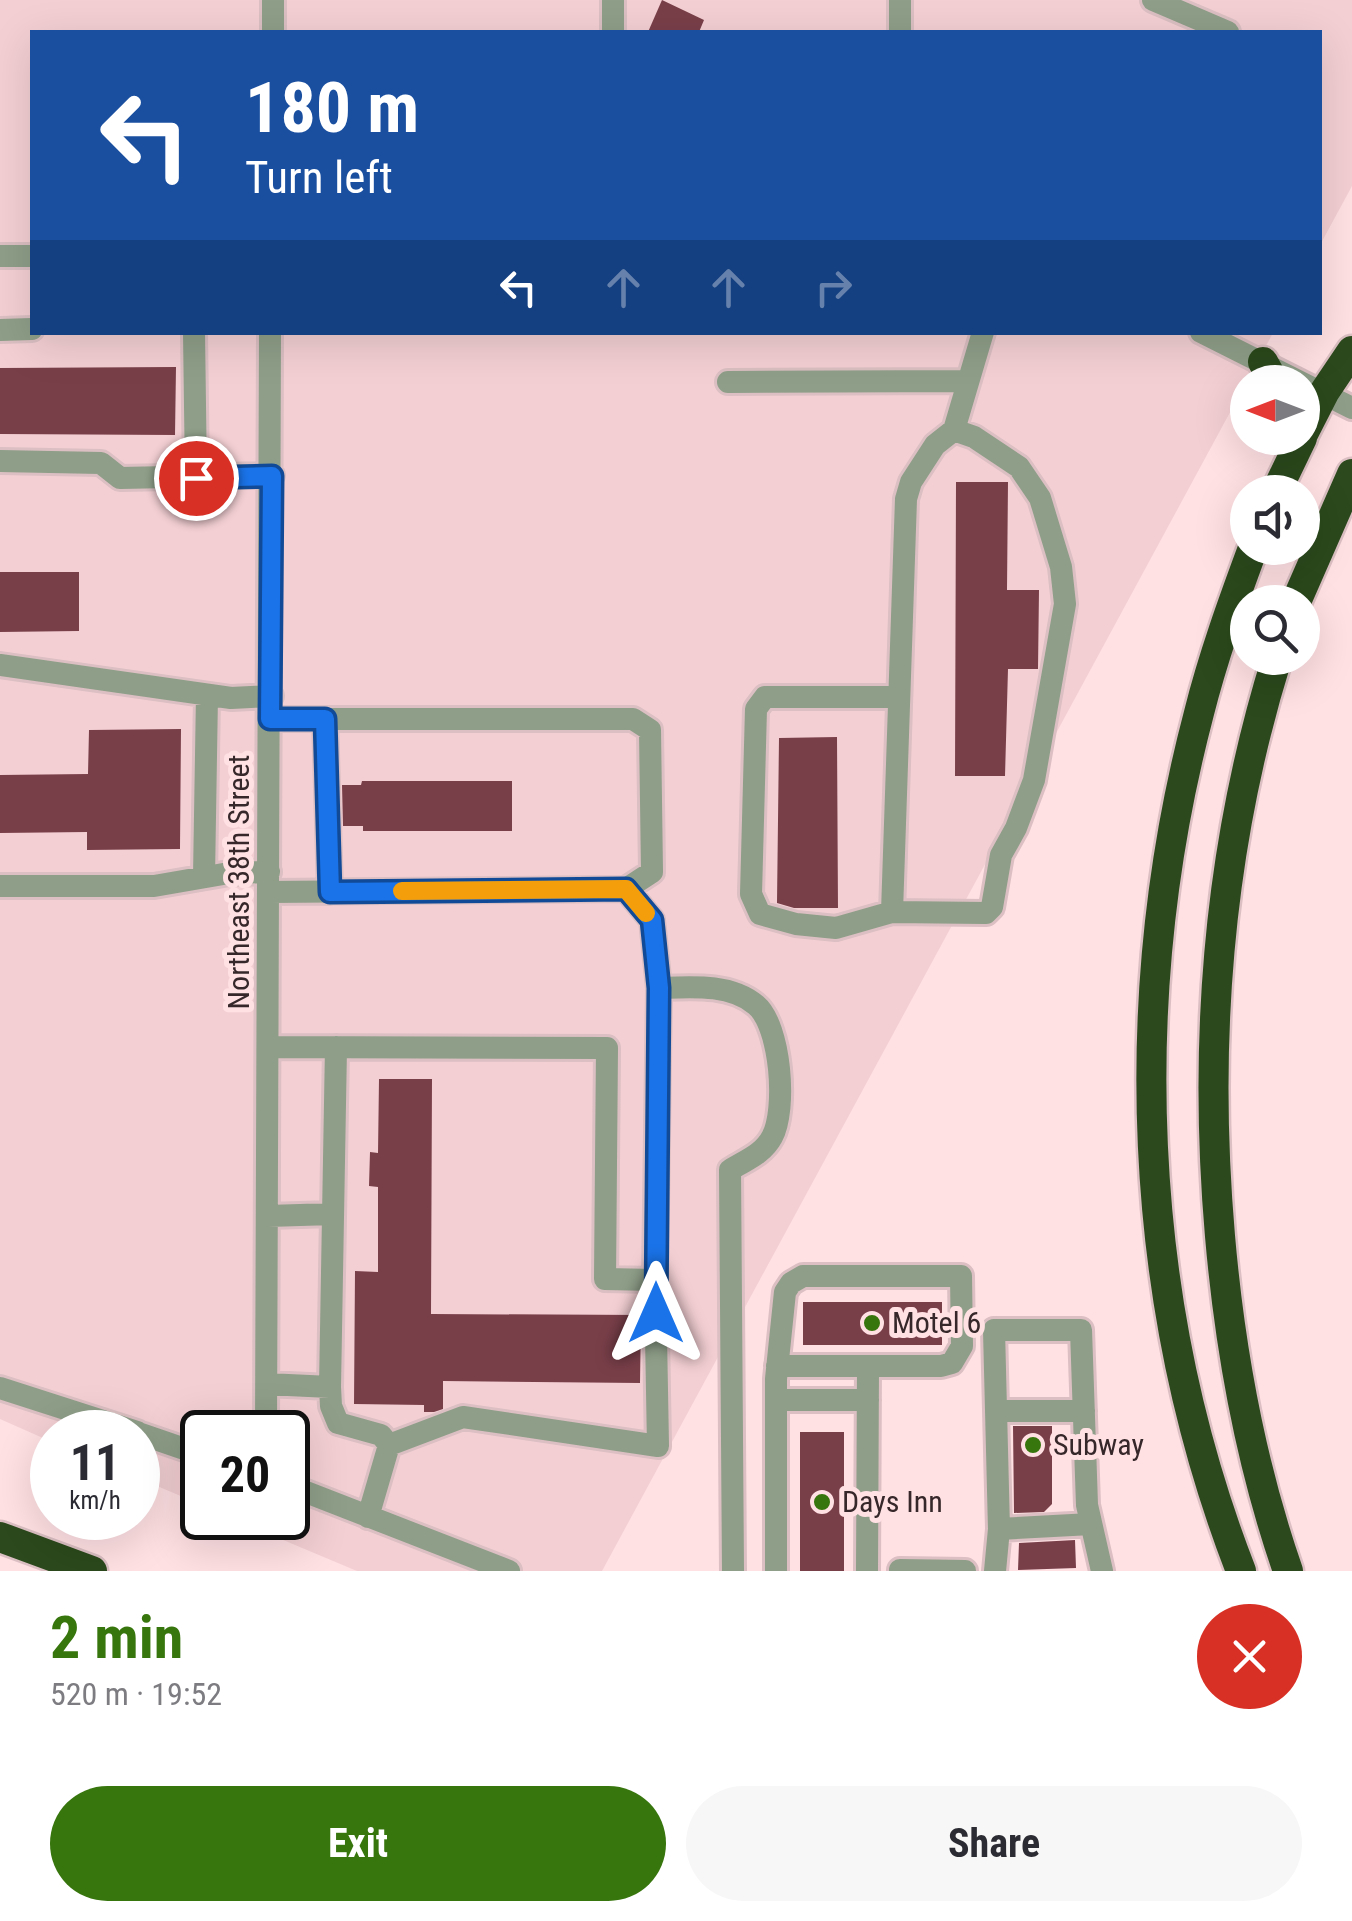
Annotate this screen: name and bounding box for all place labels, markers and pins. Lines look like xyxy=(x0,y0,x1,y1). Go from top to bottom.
pin xyxy=(154,436,239,521)
place label: Motel 6 xyxy=(892,1305,981,1340)
marker: Motel 6 xyxy=(861,1312,883,1334)
place label: Subway xyxy=(1053,1427,1144,1462)
marker: Subway xyxy=(1022,1434,1044,1456)
place label: Days Inn xyxy=(842,1484,943,1519)
marker: Days Inn xyxy=(811,1491,833,1513)

